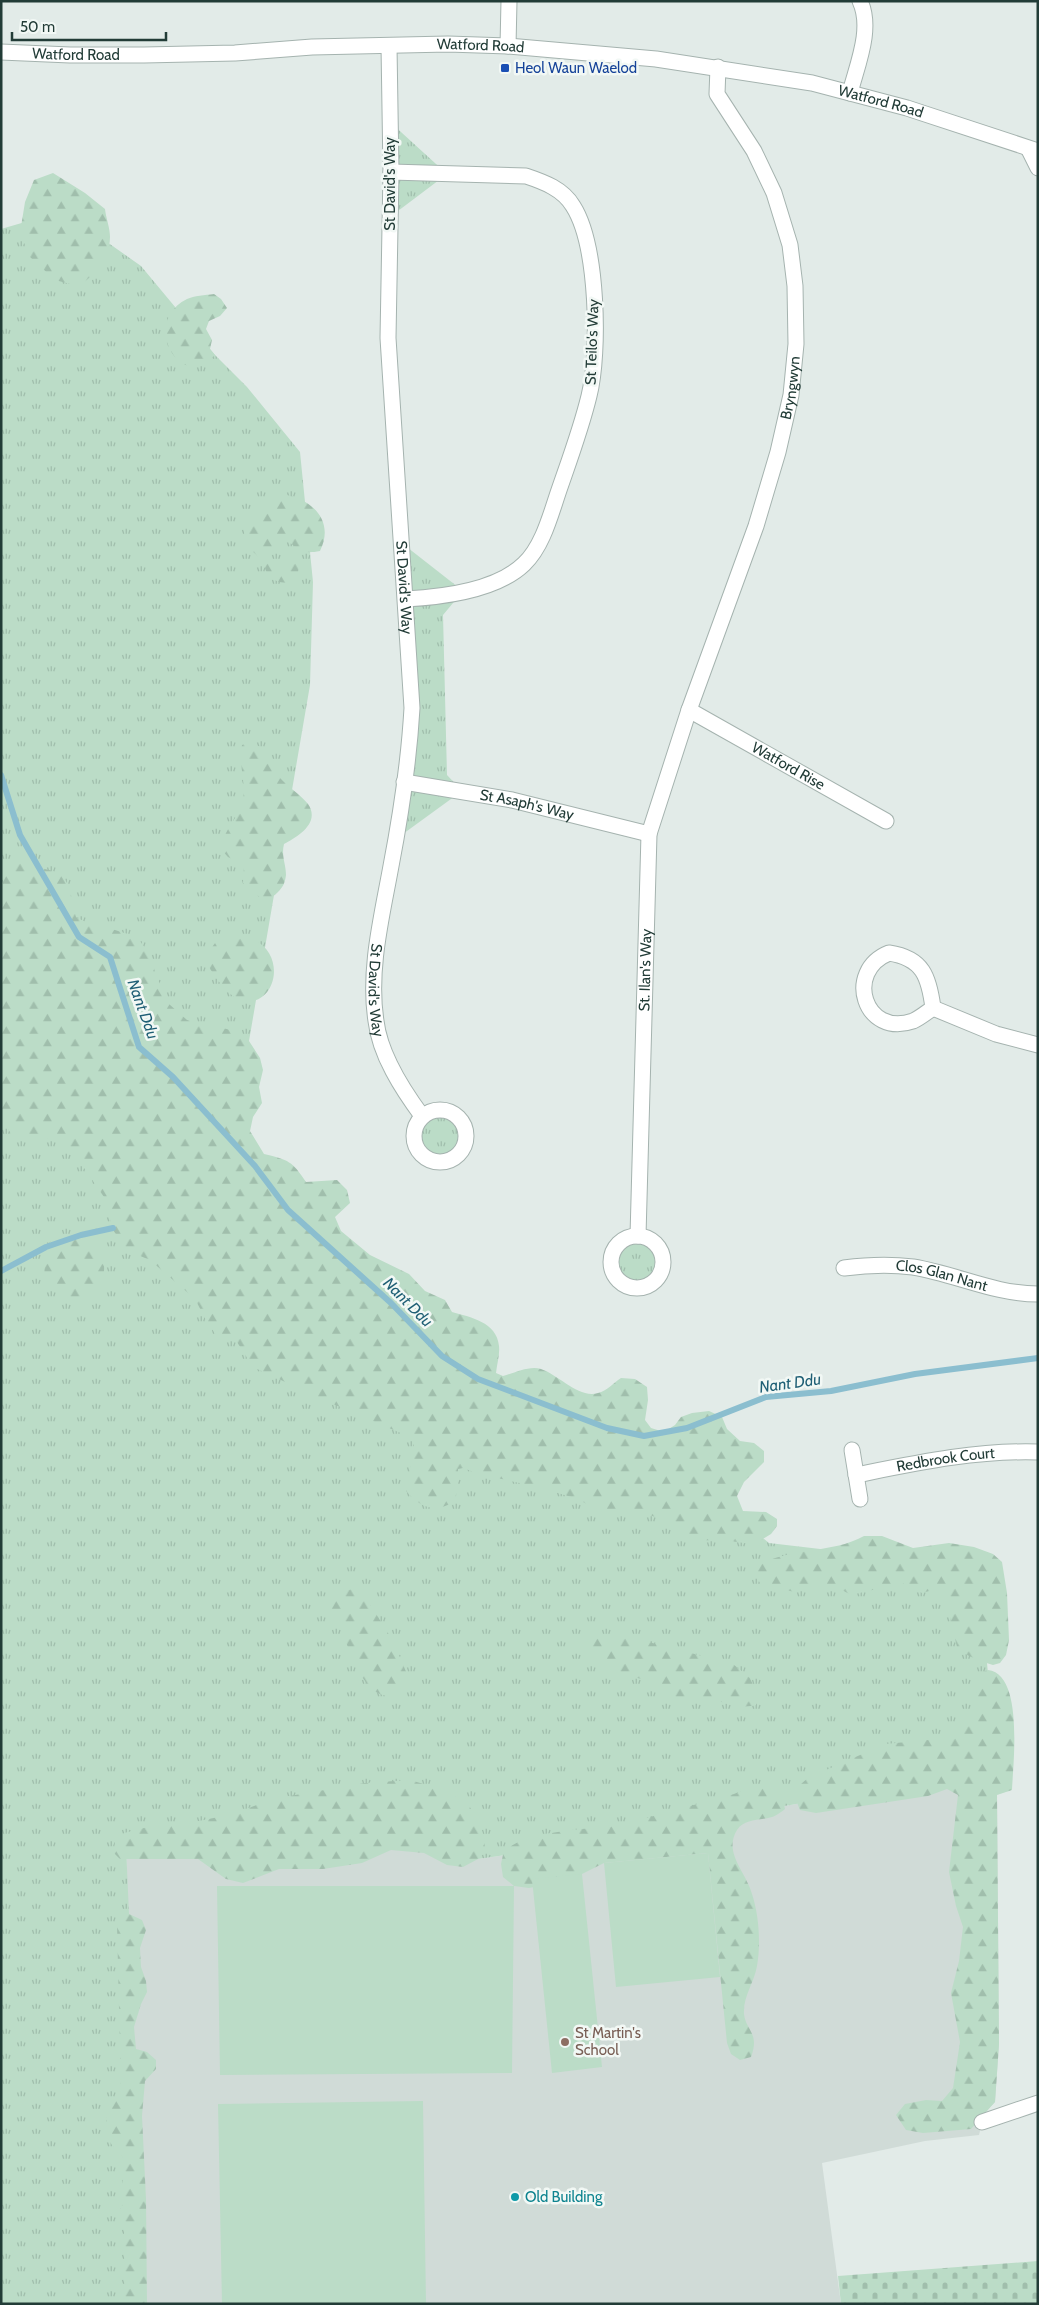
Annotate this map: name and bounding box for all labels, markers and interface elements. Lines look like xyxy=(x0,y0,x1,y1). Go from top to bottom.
scale bar xyxy=(12,10,166,42)
text: 50 m xyxy=(20,18,55,36)
street label: Watford Road xyxy=(437,35,525,56)
street label: Watford Road xyxy=(32,44,120,64)
place label: Heol Waun Waelod xyxy=(515,59,637,77)
marker: Heol Waun Waelod xyxy=(499,62,511,74)
street label: Watford Road xyxy=(836,81,926,122)
street label: St David's Way xyxy=(381,137,399,231)
street label: St Teilo's Way xyxy=(582,298,603,385)
street label: Bryngwyn xyxy=(777,355,804,421)
street label: St David's Way xyxy=(392,540,416,635)
street label: Watford Rise xyxy=(749,738,828,794)
street label: St Asaph's Way xyxy=(478,786,576,824)
street label: St. Ilan's Way xyxy=(635,928,655,1012)
street label: St David's Way xyxy=(365,942,388,1039)
water label: Nant Ddu xyxy=(123,977,163,1042)
street label: Clos Glan Nant xyxy=(895,1256,990,1295)
water label: Nant Ddu xyxy=(379,1273,437,1331)
water label: Nant Ddu xyxy=(758,1369,822,1397)
street label: Redbrook Court xyxy=(895,1444,995,1476)
place label: St Martin's School xyxy=(575,2024,641,2059)
marker: St Martin's School xyxy=(559,2036,571,2048)
place label: Old Building xyxy=(525,2188,603,2206)
marker: Old Building xyxy=(509,2191,521,2203)

